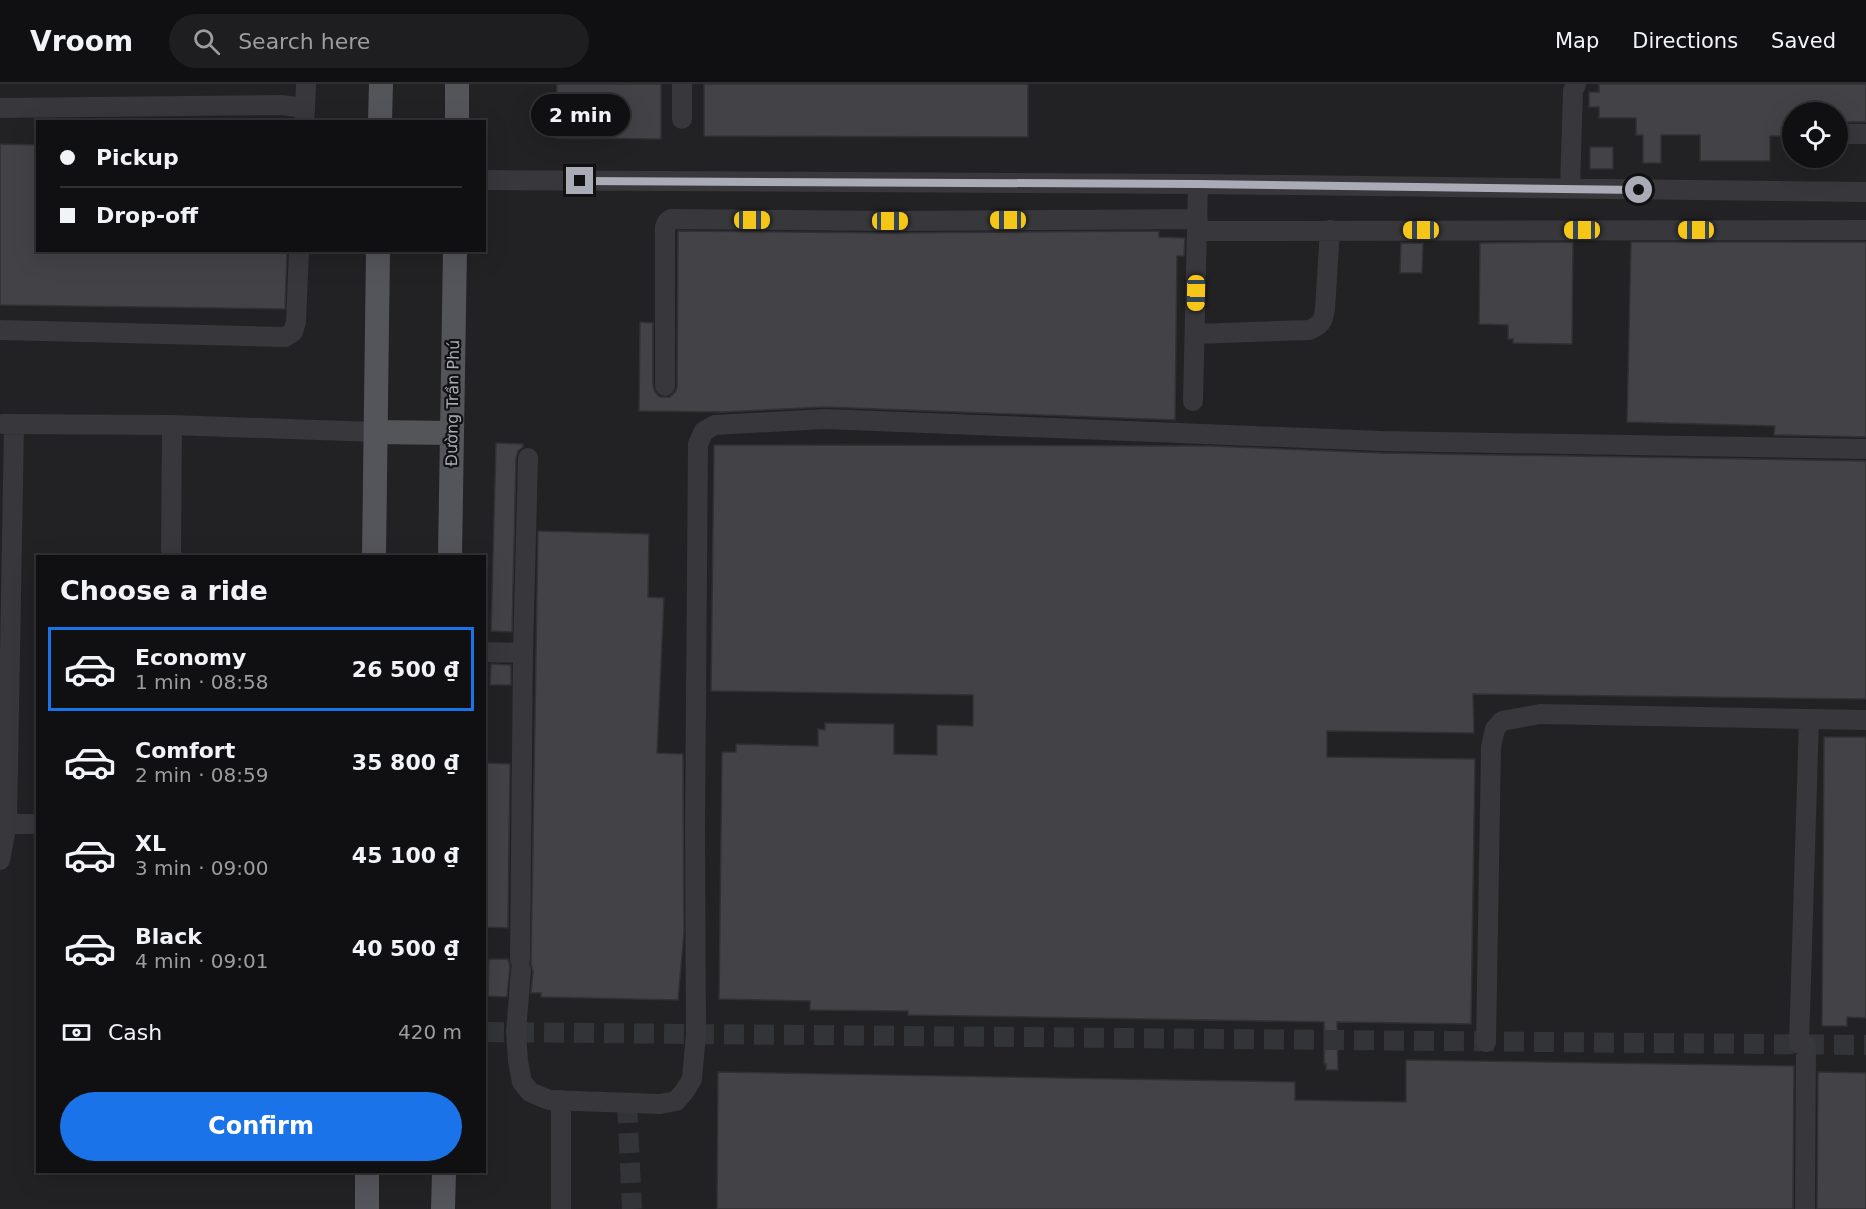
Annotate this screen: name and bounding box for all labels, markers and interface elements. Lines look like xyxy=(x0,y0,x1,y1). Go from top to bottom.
search box xyxy=(169,14,589,68)
text: Vroom xyxy=(30,25,133,58)
icon: search xyxy=(190,25,223,58)
text: Search here xyxy=(238,29,370,54)
text: Map xyxy=(1555,29,1599,53)
text: Directions xyxy=(1632,29,1738,53)
text: Saved xyxy=(1771,29,1836,53)
callout: 2 min xyxy=(530,94,630,136)
map controls xyxy=(1782,102,1848,168)
button: locate xyxy=(1782,102,1848,168)
text: 2 min xyxy=(549,103,612,127)
text: Pickup xyxy=(96,145,179,170)
route end xyxy=(566,167,593,194)
route start xyxy=(1625,176,1652,203)
text: Drop-off xyxy=(96,203,198,228)
car xyxy=(734,211,770,229)
car xyxy=(990,211,1026,229)
car xyxy=(872,212,908,230)
car xyxy=(1403,221,1439,239)
car xyxy=(1564,221,1600,239)
car xyxy=(1678,221,1714,239)
car xyxy=(1187,275,1205,311)
street label: Đường Trần Phú xyxy=(442,340,463,467)
text: Choose a ride xyxy=(60,575,268,606)
icon: car xyxy=(63,642,117,696)
text: Economy xyxy=(135,645,246,670)
text: 26 500 ₫ xyxy=(352,657,459,682)
text: 1 min · 08:58 xyxy=(135,670,269,694)
icon: car xyxy=(63,735,117,789)
text: Comfort xyxy=(135,738,235,763)
text: 35 800 ₫ xyxy=(352,750,459,775)
text: 2 min · 08:59 xyxy=(135,763,269,787)
icon: car xyxy=(63,828,117,882)
text: XL xyxy=(135,831,166,856)
text: 45 100 ₫ xyxy=(352,843,459,868)
text: 3 min · 09:00 xyxy=(135,856,269,880)
icon: car xyxy=(63,921,117,975)
text: Black xyxy=(135,924,202,949)
text: 40 500 ₫ xyxy=(352,936,459,961)
text: 4 min · 09:01 xyxy=(135,949,269,973)
icon: cash xyxy=(60,1016,93,1049)
text: Cash xyxy=(108,1020,162,1045)
text: 420 m xyxy=(398,1020,462,1044)
button: Confirm xyxy=(60,1092,462,1161)

